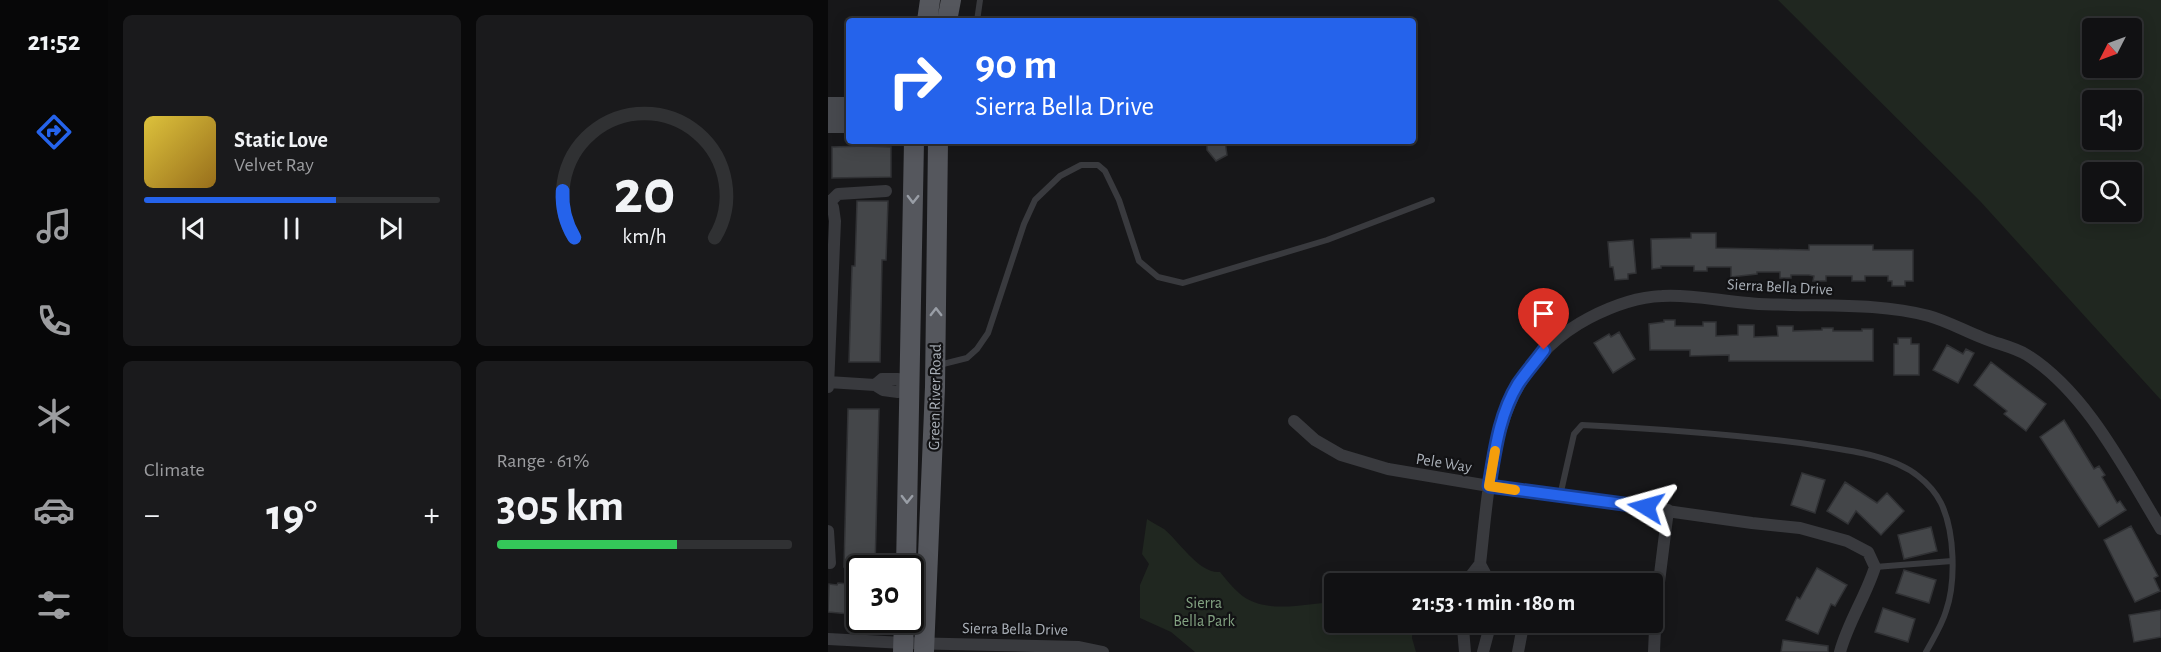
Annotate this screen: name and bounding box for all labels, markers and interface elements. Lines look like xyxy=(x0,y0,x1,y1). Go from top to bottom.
north arrow xyxy=(2082,18,2142,78)
map controls xyxy=(2082,18,2142,222)
text: 21:52 xyxy=(27,28,81,55)
icon: right xyxy=(876,42,954,120)
text: 90 m xyxy=(975,44,1057,86)
button: sound xyxy=(2082,90,2142,150)
text: Sierra Bella Drive xyxy=(975,93,1154,120)
icon: directions xyxy=(33,111,75,153)
text: Static Love xyxy=(234,129,328,151)
text: Velvet Ray xyxy=(234,155,314,175)
text: 20 xyxy=(613,162,675,224)
button: search xyxy=(2082,162,2142,222)
one-way arrow xyxy=(906,195,919,204)
icon: music xyxy=(33,205,75,247)
icon: previous xyxy=(177,212,210,245)
icon: pause xyxy=(275,212,308,245)
icon: next xyxy=(374,212,407,245)
text: km/h xyxy=(622,226,666,247)
street label: Sierra Bella Drive xyxy=(1727,276,1833,298)
pin xyxy=(1518,288,1569,350)
icon: arrive xyxy=(1527,297,1560,330)
icon: phone xyxy=(33,300,75,342)
one-way arrow xyxy=(930,308,942,317)
street label: Green River Road xyxy=(926,344,944,450)
icon: climate xyxy=(33,395,75,437)
text: Range · 61% xyxy=(497,451,589,471)
street label: Pele Way xyxy=(1415,451,1473,476)
text: Climate xyxy=(144,460,205,480)
position arrow xyxy=(1614,475,1678,539)
text: 305 km xyxy=(497,484,624,529)
icon: car xyxy=(33,489,75,531)
text: 19° xyxy=(266,493,317,538)
one-way arrow xyxy=(901,495,913,504)
text: − xyxy=(144,499,160,532)
text: + xyxy=(424,499,440,532)
speed limit sign: 30 xyxy=(846,555,924,633)
icon: filters xyxy=(33,584,75,626)
text: 21:53 · 1 min · 180 m xyxy=(1412,592,1575,614)
park label: Sierra Bella Park xyxy=(1173,595,1235,629)
street label: Sierra Bella Drive xyxy=(962,620,1068,638)

